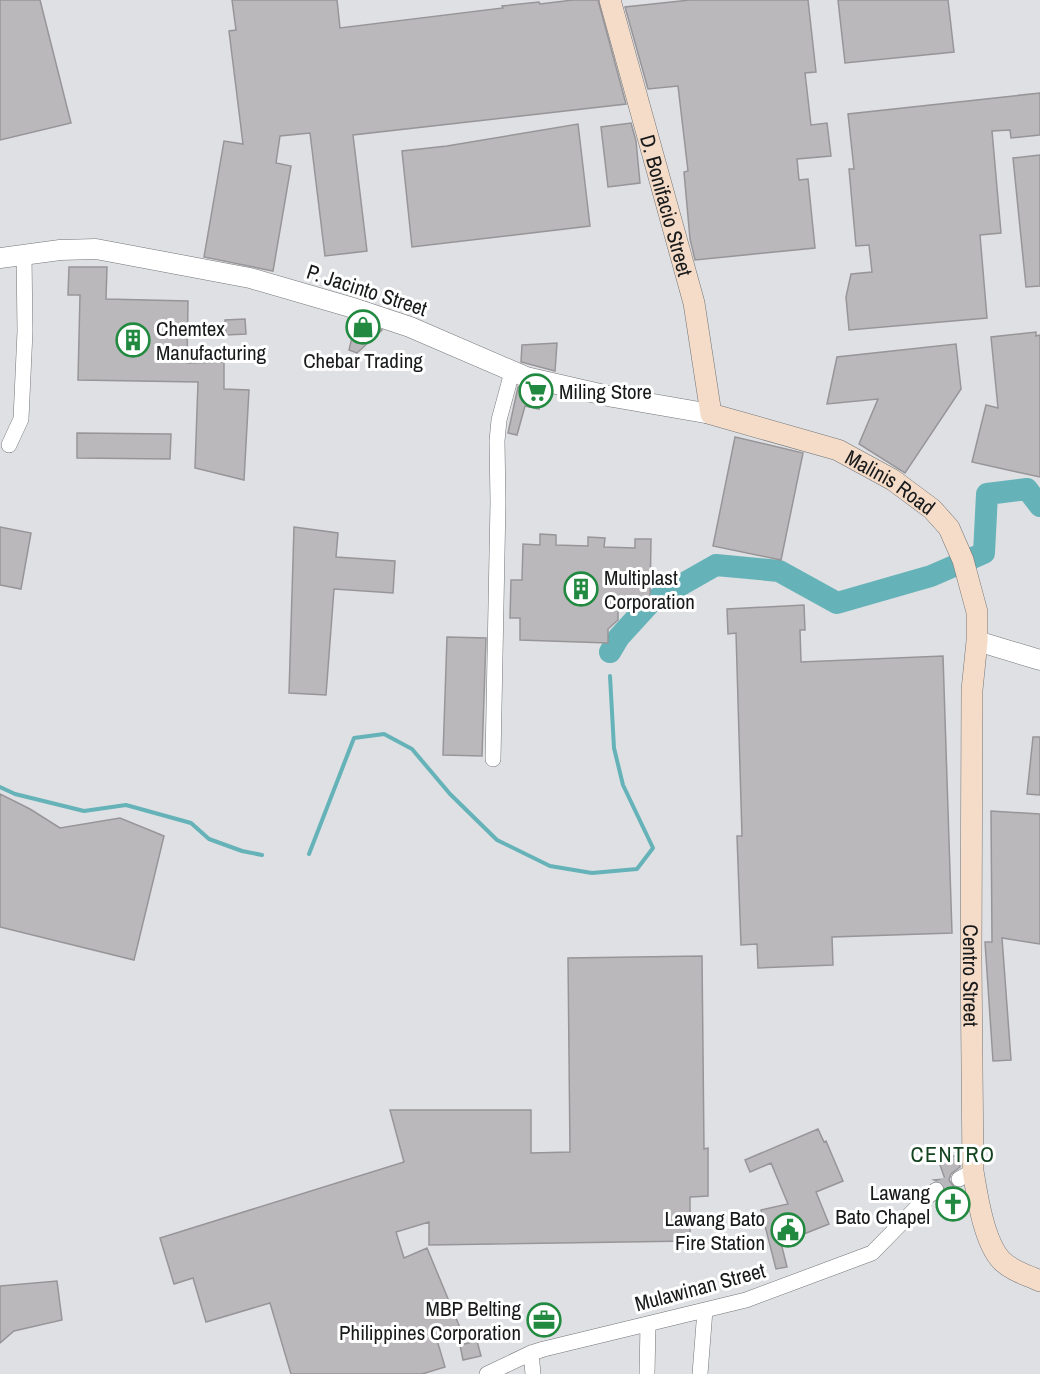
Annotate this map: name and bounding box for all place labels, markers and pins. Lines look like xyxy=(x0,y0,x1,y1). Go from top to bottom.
shop icon: Chebar Trading xyxy=(345,309,381,345)
place label: Chemtex Manufacturing xyxy=(156,314,267,367)
building icon: Chemtex Manufacturing xyxy=(115,322,151,358)
place label: Chebar Trading xyxy=(303,346,423,375)
supermarket icon: Miling Store xyxy=(518,373,554,409)
place label: Miling Store xyxy=(559,377,652,406)
place label: Multiplast Corporation xyxy=(604,563,695,616)
building icon: Multiplast Corporation xyxy=(563,571,599,607)
place label: Lawang Bato Chapel xyxy=(835,1178,930,1231)
church icon: Lawang Bato Chapel xyxy=(935,1186,971,1222)
place label: Lawang Bato Fire Station xyxy=(664,1204,765,1257)
public building icon: Lawang Bato Fire Station xyxy=(770,1212,806,1248)
place label: MBP Belting Philippines Corporation xyxy=(339,1294,521,1347)
office icon: MBP Belting Philippines Corporation xyxy=(526,1302,562,1338)

